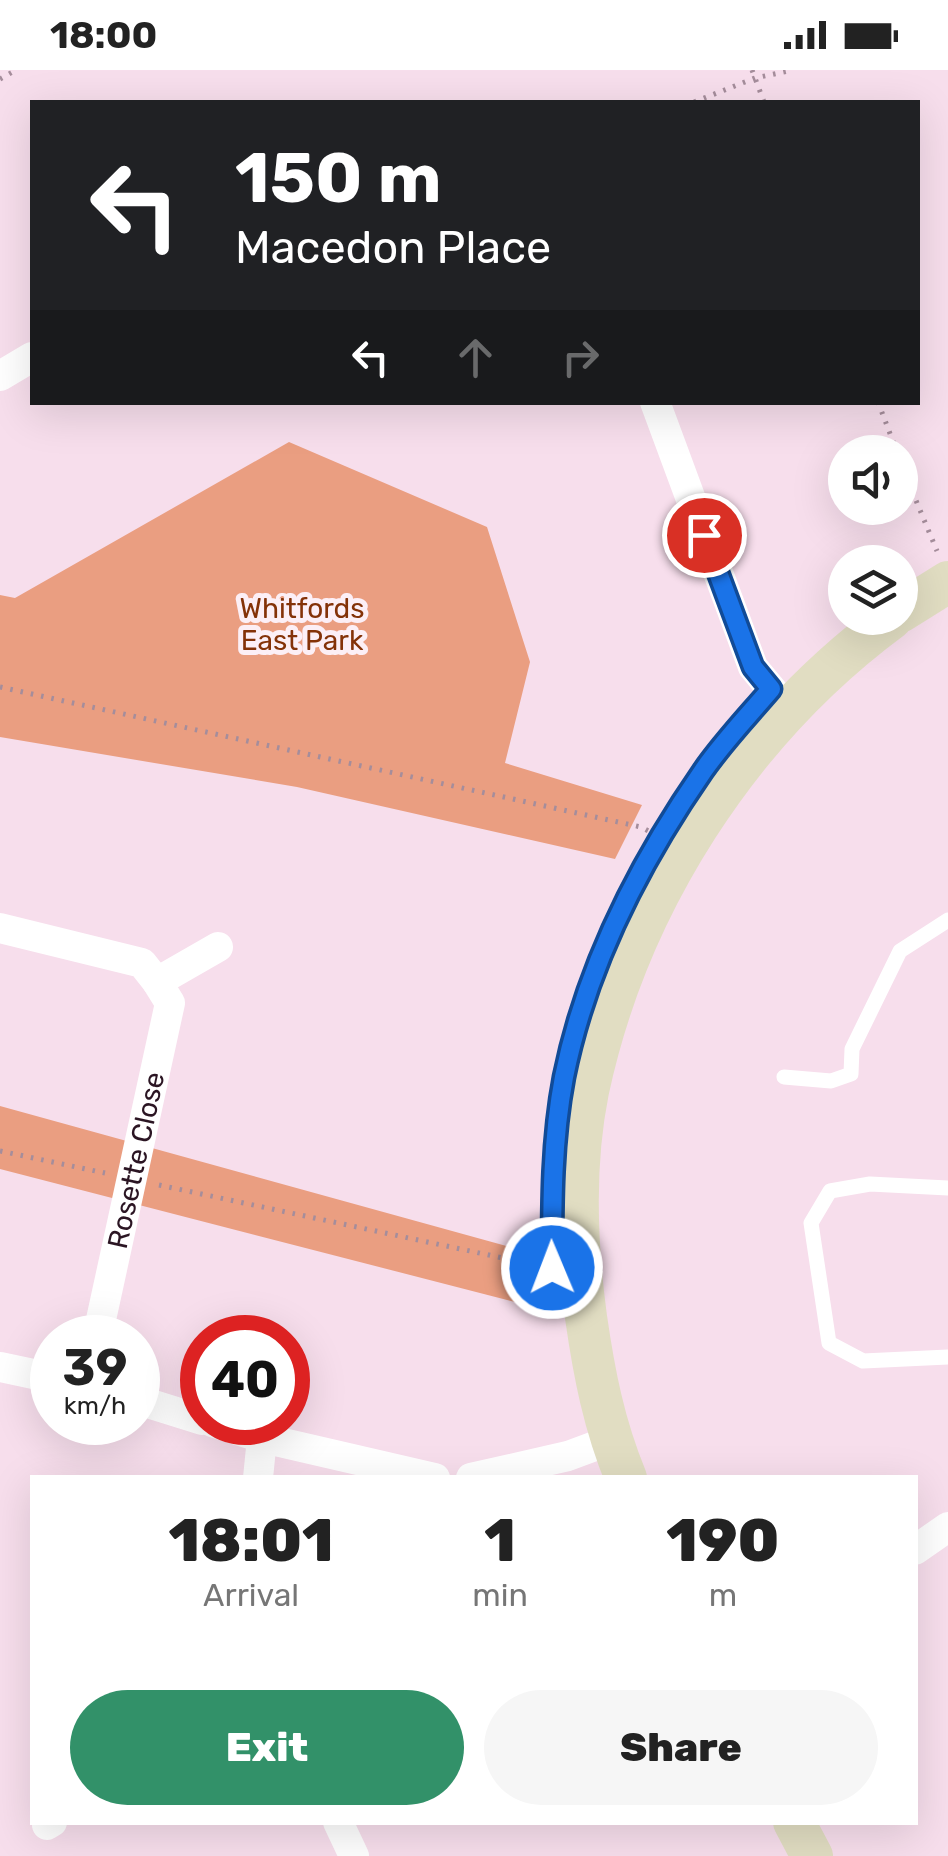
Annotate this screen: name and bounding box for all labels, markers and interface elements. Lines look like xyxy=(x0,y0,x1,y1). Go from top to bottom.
text: 18:00 xyxy=(50,12,157,58)
text: 150 m xyxy=(235,137,442,220)
icon: left xyxy=(70,140,200,270)
text: Macedon Place xyxy=(235,221,551,274)
icon: left xyxy=(343,330,398,385)
icon: ahead xyxy=(448,330,503,385)
icon: right xyxy=(553,330,608,385)
map controls xyxy=(828,435,918,635)
button: sound xyxy=(828,435,918,525)
pin xyxy=(662,493,747,578)
icon: arrive xyxy=(677,508,732,563)
button: layers xyxy=(828,545,918,635)
park label: Whitfords East Park xyxy=(239,592,365,657)
street label: Rosette Close xyxy=(101,1069,172,1252)
position arrow xyxy=(500,1216,604,1320)
speed limit sign: 40 xyxy=(180,1315,310,1445)
text: 39 xyxy=(63,1338,128,1398)
text: km/h xyxy=(64,1391,126,1420)
text: 18:01 xyxy=(168,1505,334,1576)
text: 1 xyxy=(484,1505,516,1576)
text: 190 xyxy=(666,1505,780,1576)
text: Arrival xyxy=(203,1576,299,1614)
text: min xyxy=(472,1576,528,1614)
text: m xyxy=(709,1576,737,1614)
button: Exit xyxy=(70,1690,464,1805)
button: Share xyxy=(484,1690,878,1805)

